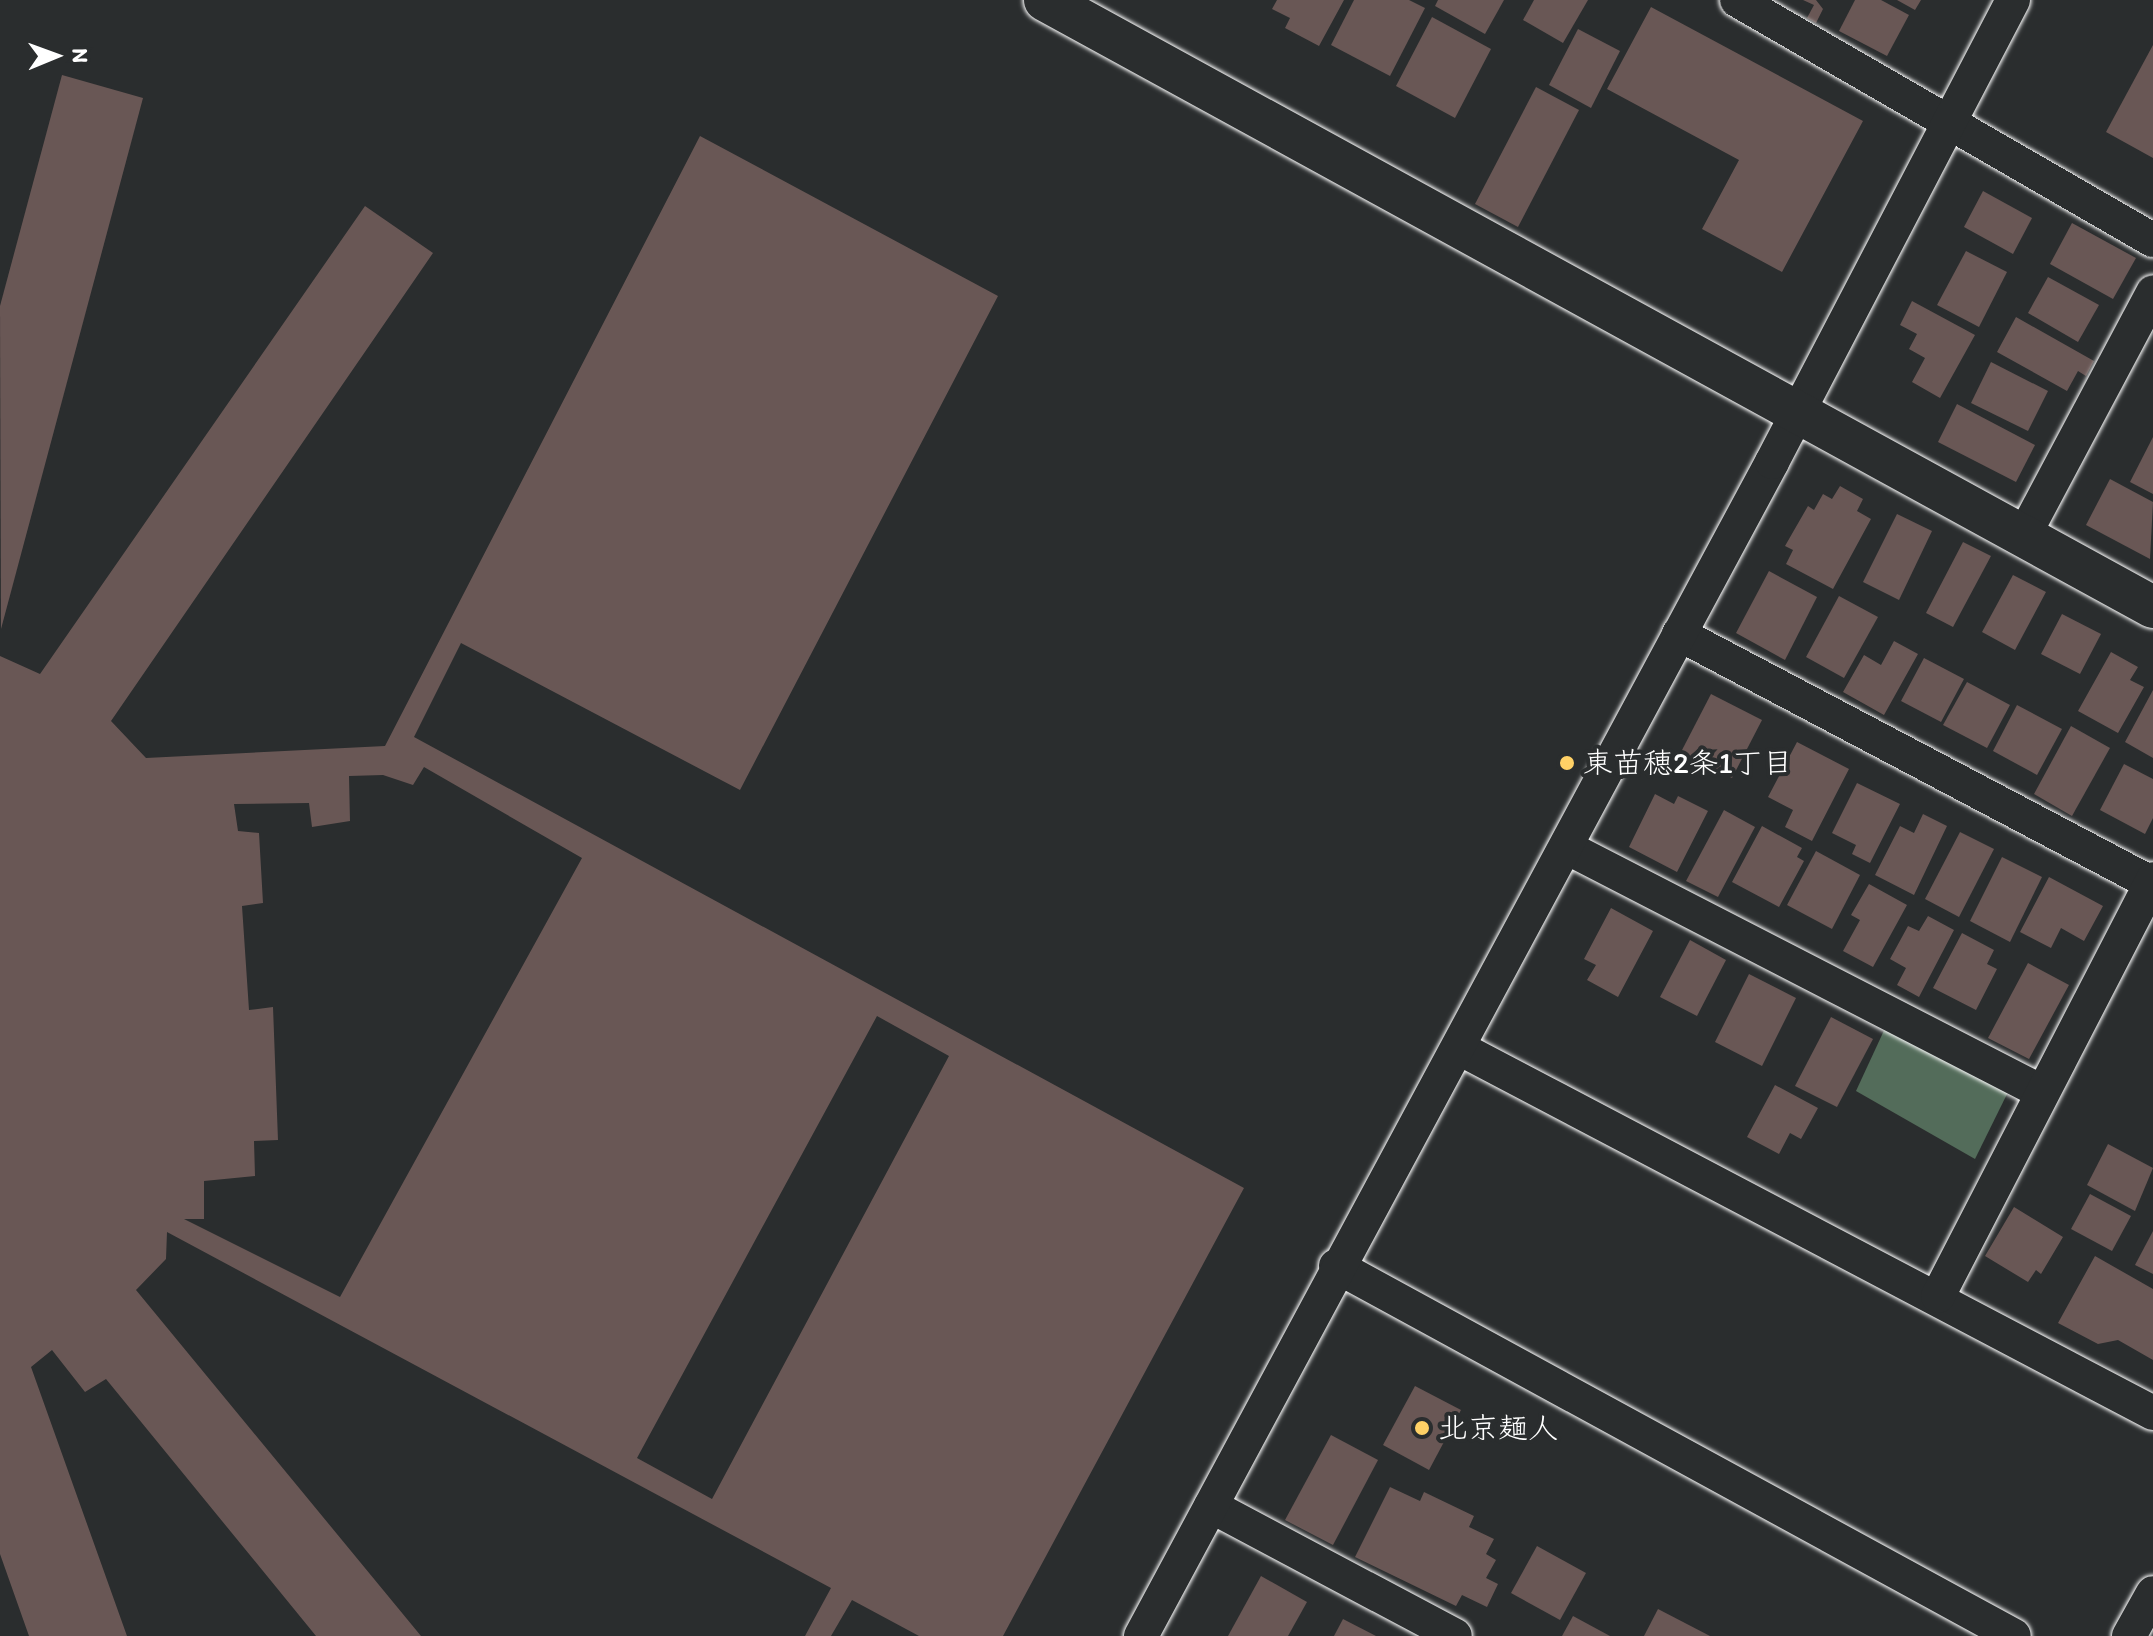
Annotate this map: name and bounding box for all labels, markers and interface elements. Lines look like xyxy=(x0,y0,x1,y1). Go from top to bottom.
north arrow xyxy=(16,16,96,96)
text: N xyxy=(67,48,94,63)
place label: 東苗穂2条1丁目 xyxy=(1583,745,1793,781)
marker: 東苗穂2条1丁目 xyxy=(1558,754,1576,772)
place label: 北京麺人 xyxy=(1438,1410,1558,1446)
marker: 北京麺人 xyxy=(1413,1419,1431,1437)

